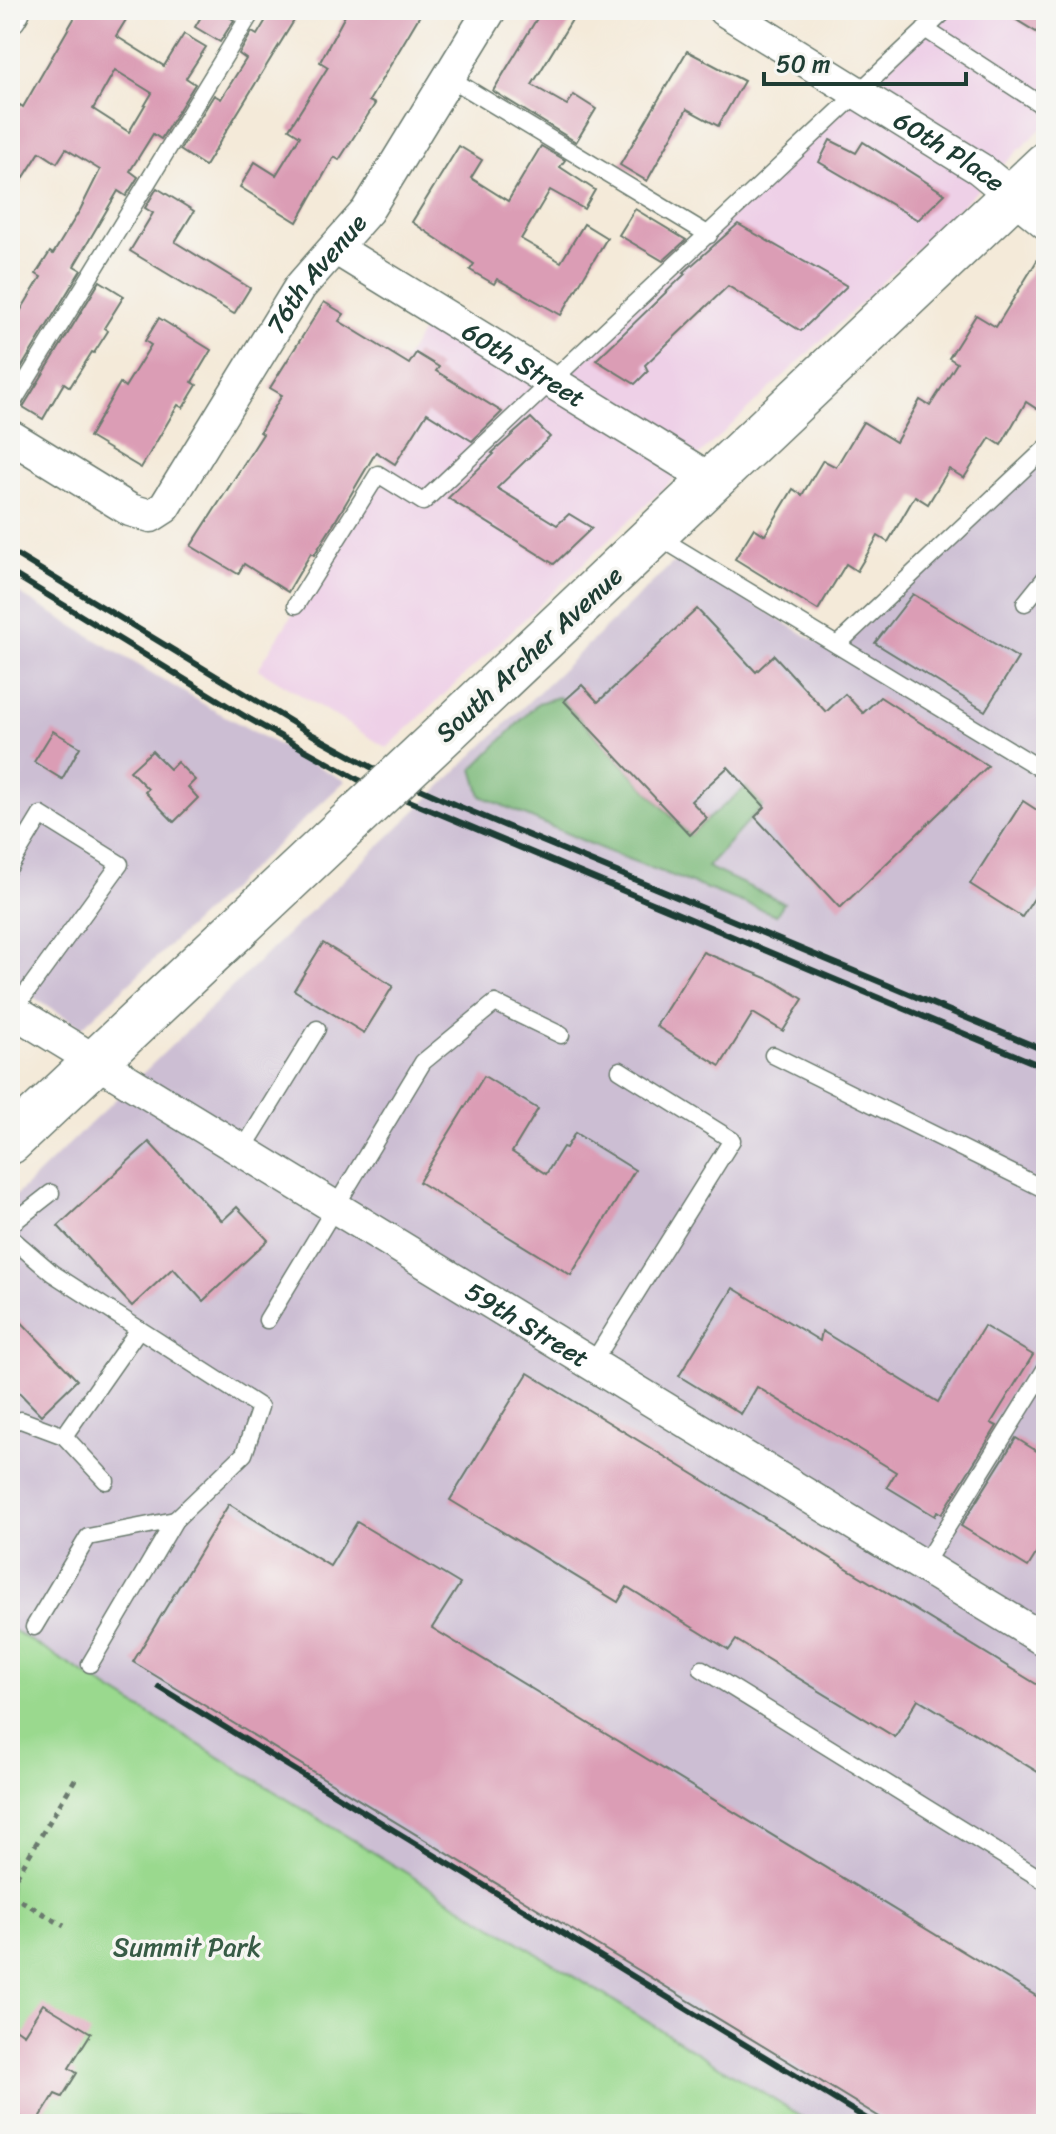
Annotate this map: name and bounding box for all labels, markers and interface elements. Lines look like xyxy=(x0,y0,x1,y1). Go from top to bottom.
scale bar xyxy=(764,36,966,86)
text: 50 m xyxy=(776,43,831,85)
street label: 60th Place xyxy=(884,98,1016,204)
street label: 76th Avenue xyxy=(253,202,379,343)
street label: 60th Street xyxy=(453,309,595,420)
street label: South Archer Avenue xyxy=(424,554,634,754)
street label: 59th Street xyxy=(456,1269,599,1380)
park label: Summit Park xyxy=(113,1924,261,1970)

